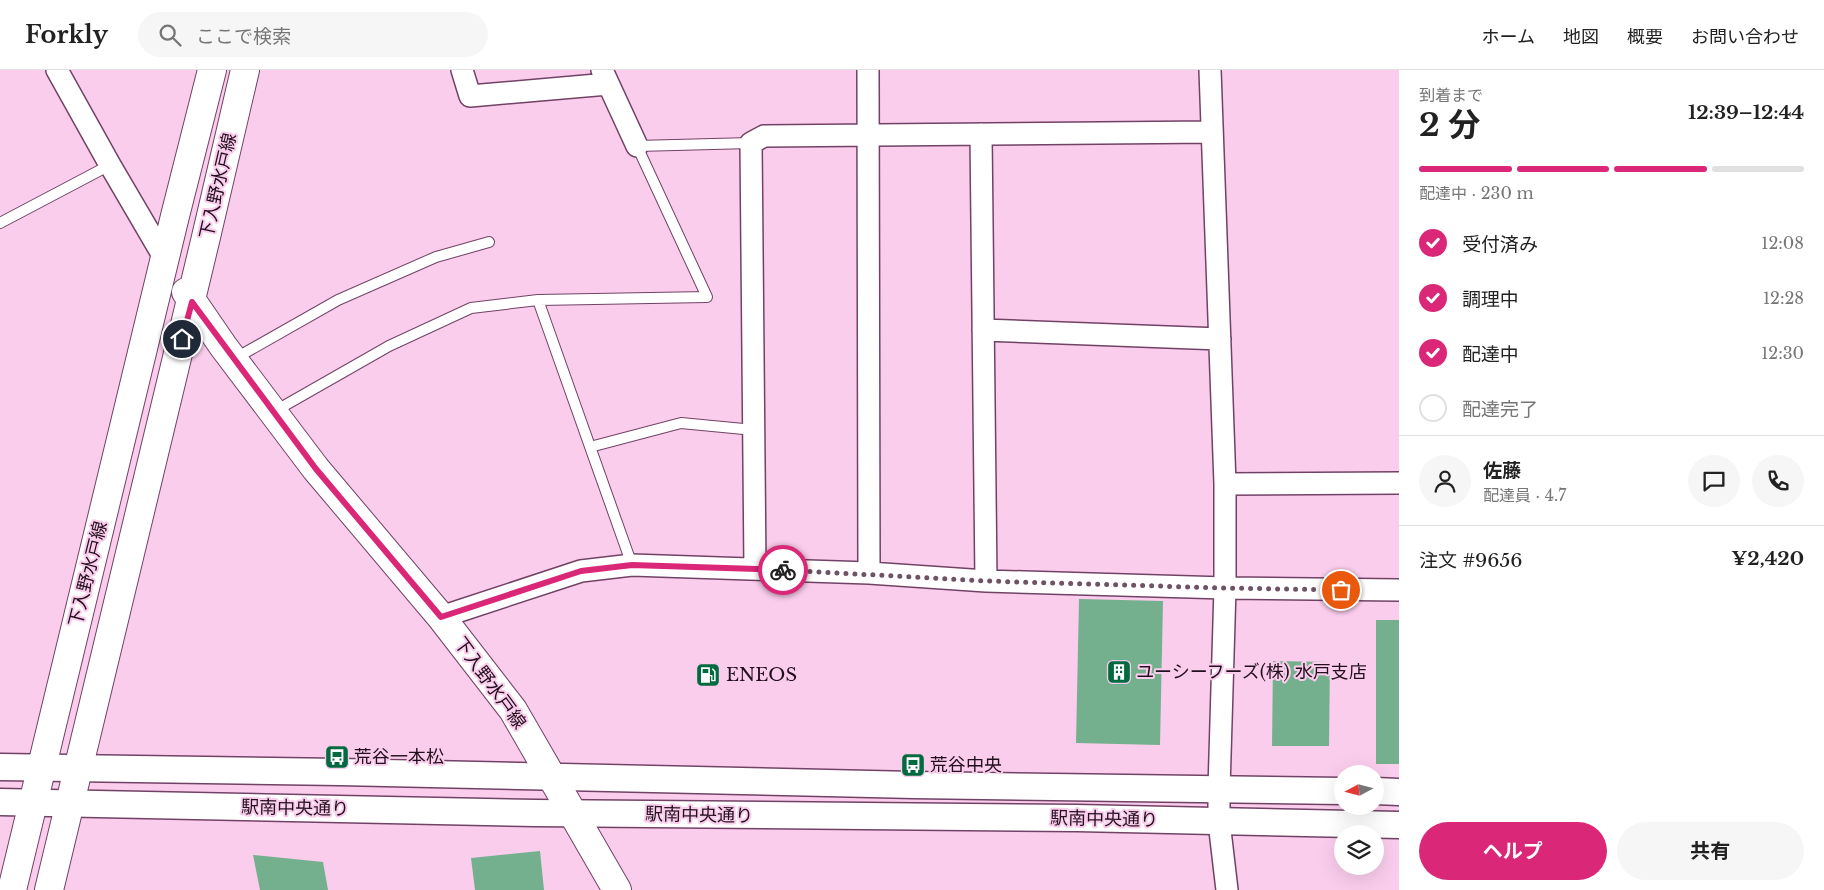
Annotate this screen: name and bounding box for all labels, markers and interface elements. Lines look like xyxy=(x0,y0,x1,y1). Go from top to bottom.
search box xyxy=(138,12,488,57)
text: Forkly xyxy=(25,20,108,49)
icon: search xyxy=(156,21,184,49)
text: ここで検索 xyxy=(196,25,291,48)
text: ホーム xyxy=(1482,26,1535,48)
text: 地図 xyxy=(1563,26,1599,48)
text: 概要 xyxy=(1627,26,1663,48)
text: お問い合わせ xyxy=(1691,26,1799,48)
text: 到着まで xyxy=(1419,85,1483,105)
text: 12:39–12:44 xyxy=(1688,101,1804,124)
text: 2 分 xyxy=(1419,105,1480,145)
street label: 下入野水戸線 xyxy=(195,131,241,241)
text: 配達中 · 230 m xyxy=(1419,183,1534,203)
icon: check xyxy=(1419,229,1447,257)
text: 受付済み xyxy=(1462,233,1538,256)
text: 12:08 xyxy=(1761,233,1804,253)
icon: check xyxy=(1419,284,1447,312)
text: 調理中 xyxy=(1462,288,1519,311)
text: 12:28 xyxy=(1763,288,1804,308)
pin xyxy=(161,318,203,360)
icon: home xyxy=(168,325,196,353)
icon: check xyxy=(1419,339,1447,367)
text: 配達中 xyxy=(1462,343,1519,366)
text: 12:30 xyxy=(1761,343,1804,363)
text: 配達完了 xyxy=(1462,398,1538,421)
button: person xyxy=(1419,455,1471,507)
button: chat xyxy=(1688,455,1740,507)
button: phone xyxy=(1752,455,1804,507)
text: 佐藤 xyxy=(1483,459,1521,482)
text: 配達員 · 4.7 xyxy=(1483,485,1566,505)
street label: 下入野水戸線 xyxy=(64,519,112,629)
courier xyxy=(758,545,808,595)
text: ¥2,420 xyxy=(1731,547,1804,570)
text: 注文 #9656 xyxy=(1419,549,1523,572)
icon: bike xyxy=(769,556,797,584)
pin xyxy=(1320,569,1362,611)
icon: bag xyxy=(1327,576,1355,604)
street label: 下入野水戸線 xyxy=(449,633,531,733)
building icon: ユーシーフーズ(株) 水戸支店 xyxy=(1106,659,1132,685)
place label: ユーシーフーズ(株) 水戸支店 xyxy=(1136,661,1367,683)
fuel station icon: ENEOS xyxy=(695,662,721,688)
place label: ENEOS xyxy=(726,664,797,686)
bus stop icon: 荒谷一本松 xyxy=(324,744,350,770)
place label: 荒谷一本松 xyxy=(354,746,444,768)
bus stop icon: 荒谷中央 xyxy=(900,752,926,778)
place label: 荒谷中央 xyxy=(930,754,1002,776)
north arrow xyxy=(1334,765,1384,815)
map controls xyxy=(1334,765,1384,875)
street label: 駅南中央通り xyxy=(241,796,349,820)
street label: 駅南中央通り xyxy=(645,803,753,827)
street label: 駅南中央通り xyxy=(1050,807,1158,831)
button: ヘルプ xyxy=(1419,822,1607,880)
button: 共有 xyxy=(1617,822,1804,880)
button: layers xyxy=(1334,825,1384,875)

